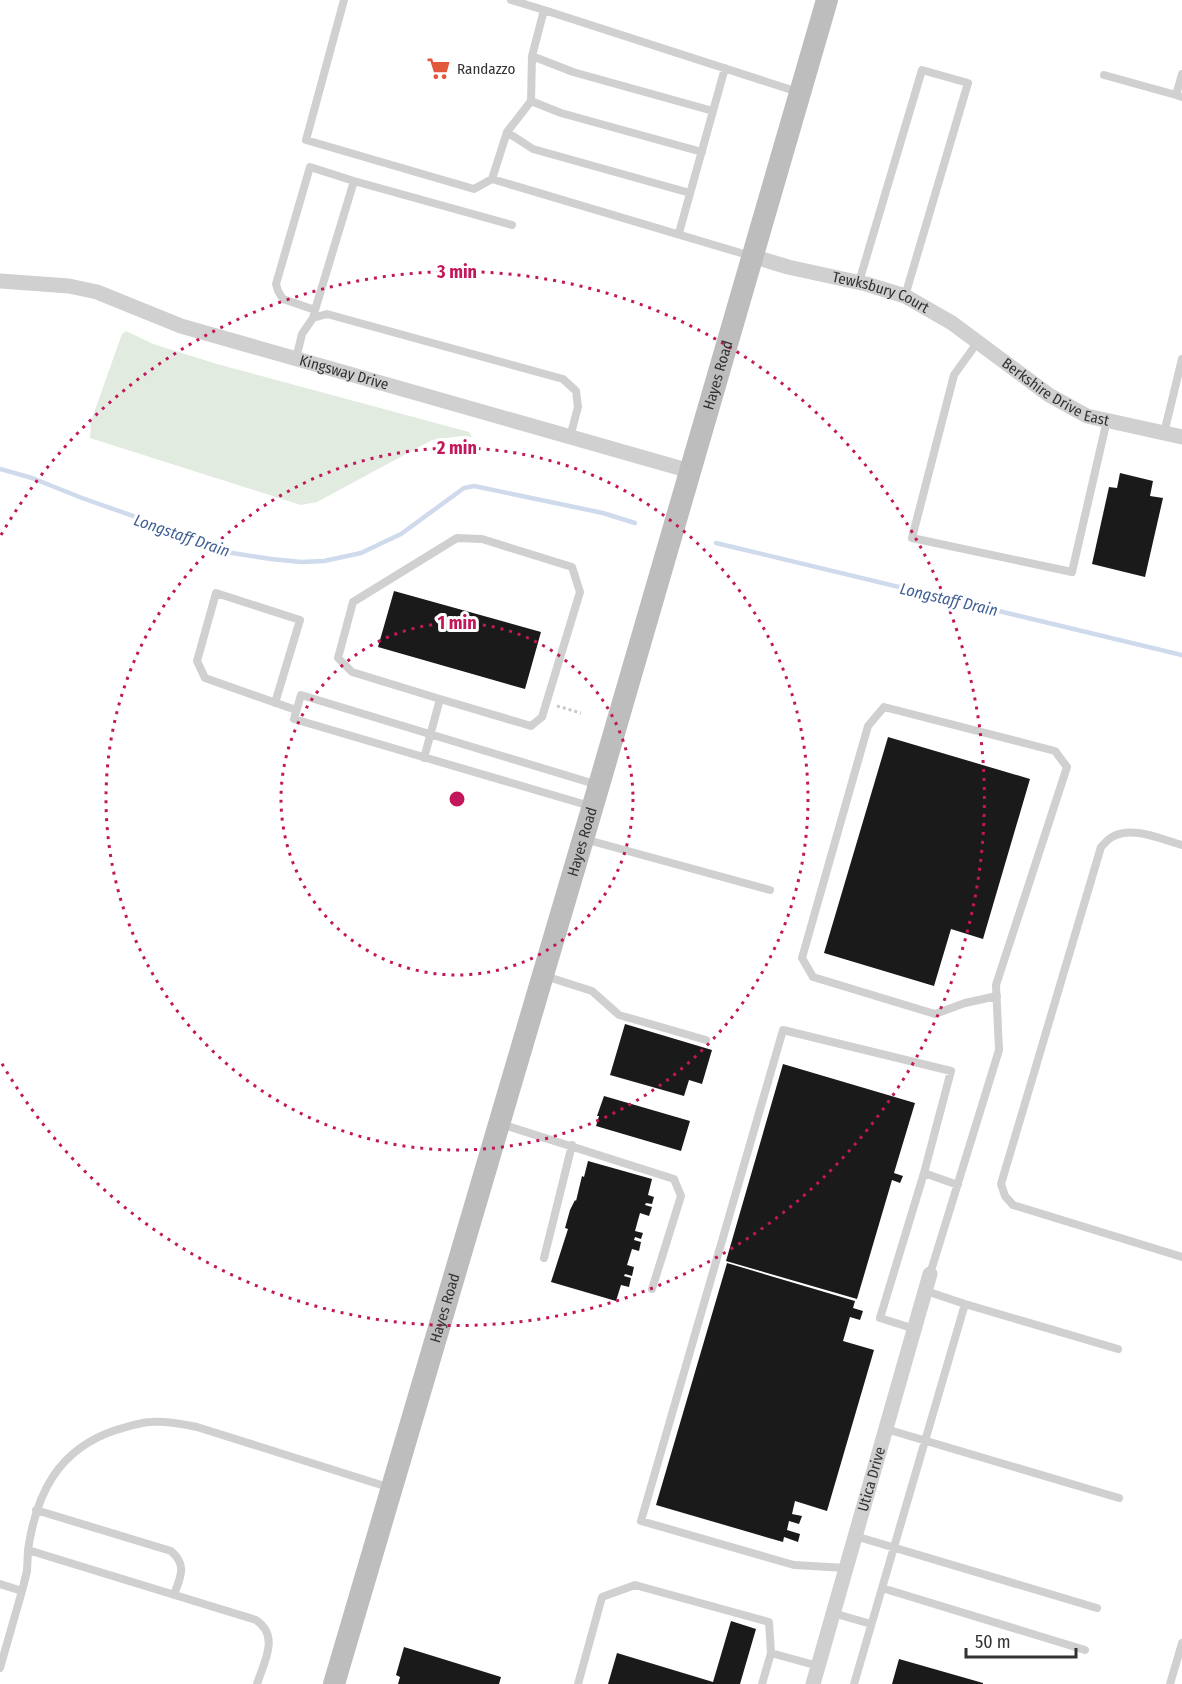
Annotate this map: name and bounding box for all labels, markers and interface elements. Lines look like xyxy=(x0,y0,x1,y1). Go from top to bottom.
supermarket icon: Randazzo xyxy=(426,56,452,82)
place label: Randazzo xyxy=(457,60,515,78)
text: 3 min xyxy=(436,261,477,283)
street label: Tewksbury Court xyxy=(831,268,932,317)
street label: Hayes Road xyxy=(699,338,737,412)
street label: Kingsway Drive xyxy=(298,351,391,394)
street label: Berkshire Drive East xyxy=(998,354,1111,430)
text: 2 min xyxy=(436,437,477,459)
water label: Longstaff Drain xyxy=(131,510,232,561)
water label: Longstaff Drain xyxy=(898,579,1000,620)
text: 1 min xyxy=(437,612,477,634)
centre of rings xyxy=(447,789,467,809)
street label: Hayes Road xyxy=(564,805,601,879)
street label: Hayes Road xyxy=(426,1271,464,1345)
street label: Utica Drive xyxy=(854,1445,889,1514)
scale bar xyxy=(966,1621,1076,1659)
text: 50 m xyxy=(975,1631,1011,1653)

